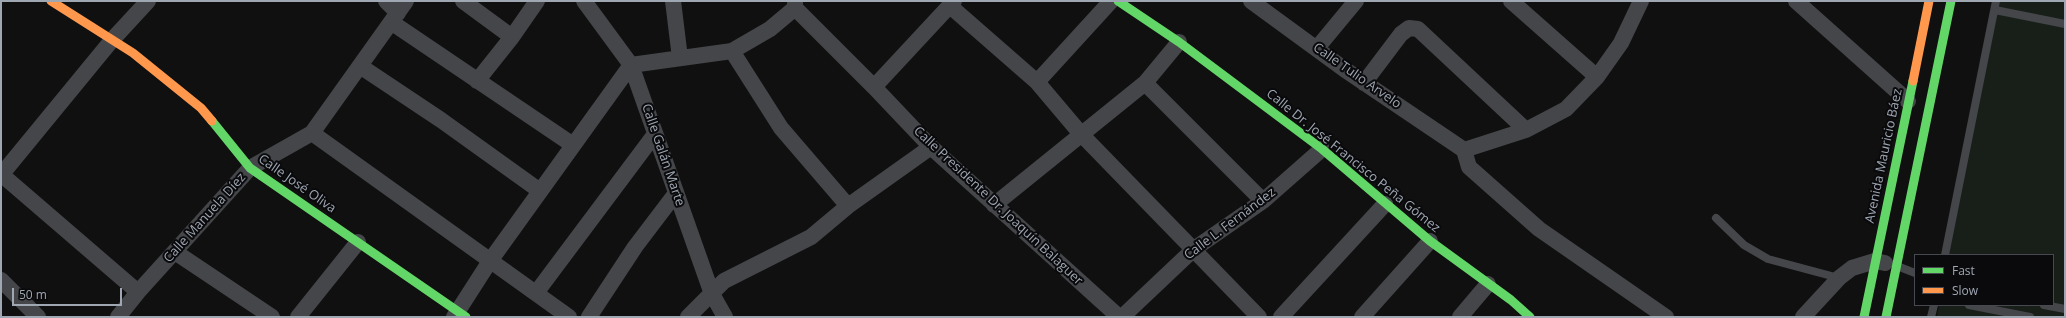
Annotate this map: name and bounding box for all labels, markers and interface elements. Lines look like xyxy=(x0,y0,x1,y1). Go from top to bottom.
street label: Calle Tulio Arvelo xyxy=(1310,40,1404,112)
street label: Calle Dr. José Francisco Peña Gómez xyxy=(1263,86,1443,236)
street label: Avenida Mauricio Báez xyxy=(1862,87,1906,225)
street label: Calle Galán Marte xyxy=(638,102,688,208)
street label: Calle Presidente Dr. Joaquín Balaguer xyxy=(910,123,1086,289)
street label: Calle José Oliva xyxy=(255,151,339,217)
street label: Calle Manuela Díez xyxy=(161,170,249,266)
street label: Calle L. Fernández xyxy=(1181,185,1279,263)
legend xyxy=(1914,254,2054,306)
text: Fast xyxy=(1952,262,1975,279)
scale bar xyxy=(14,280,124,306)
text: Slow xyxy=(1952,282,1978,299)
text: 50 m xyxy=(19,286,47,303)

